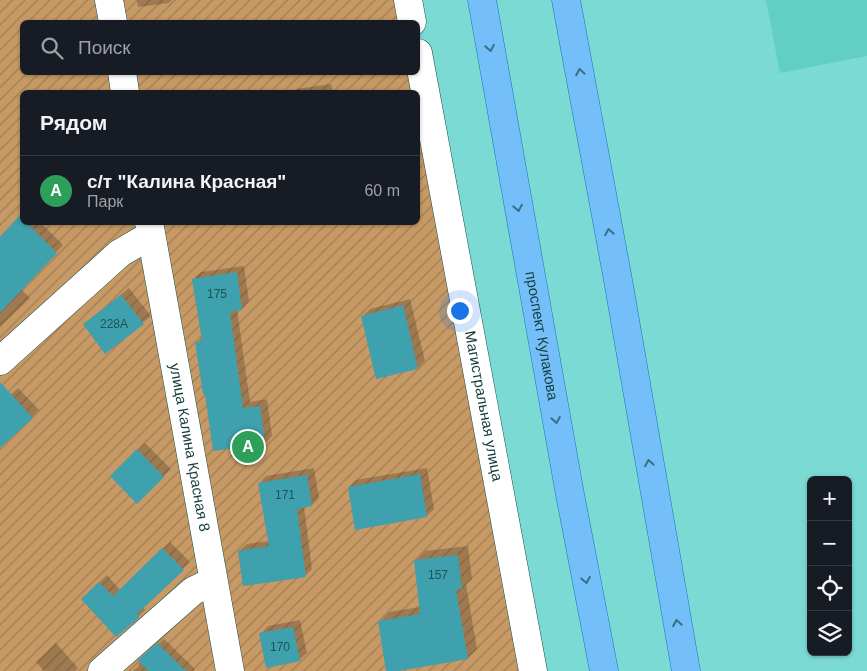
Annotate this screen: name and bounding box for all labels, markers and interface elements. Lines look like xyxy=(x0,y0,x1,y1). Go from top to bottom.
search box xyxy=(20,20,420,75)
icon: search xyxy=(38,34,66,62)
text: Поиск xyxy=(78,37,131,58)
one-way arrow xyxy=(485,44,495,52)
one-way arrow xyxy=(575,68,585,77)
text: Рядом xyxy=(40,111,107,134)
text: с/т "Калина Красная" xyxy=(87,171,286,192)
text: A xyxy=(50,182,62,199)
text: 60 m xyxy=(364,182,400,199)
text: Парк xyxy=(87,193,123,210)
one-way arrow xyxy=(513,204,523,212)
one-way arrow xyxy=(605,228,615,237)
street label: проспект Кулакова xyxy=(522,270,562,402)
house number: 175 xyxy=(207,287,227,301)
your location xyxy=(447,298,473,324)
house number: 228А xyxy=(100,317,128,331)
street label: Магистральная улица xyxy=(462,329,507,483)
street label: улица Калина Красная 8 xyxy=(167,362,214,533)
one-way arrow xyxy=(551,416,561,424)
pin: A xyxy=(232,428,264,466)
one-way arrow xyxy=(645,458,655,467)
map controls xyxy=(807,476,852,656)
button: + xyxy=(807,476,852,521)
house number: 171 xyxy=(275,488,295,502)
button: − xyxy=(807,521,852,566)
button: locate xyxy=(807,566,852,611)
house number: 157 xyxy=(428,568,448,582)
one-way arrow xyxy=(580,575,591,584)
button: layers xyxy=(807,611,852,656)
one-way arrow xyxy=(673,619,683,627)
house number: 170 xyxy=(270,640,290,654)

